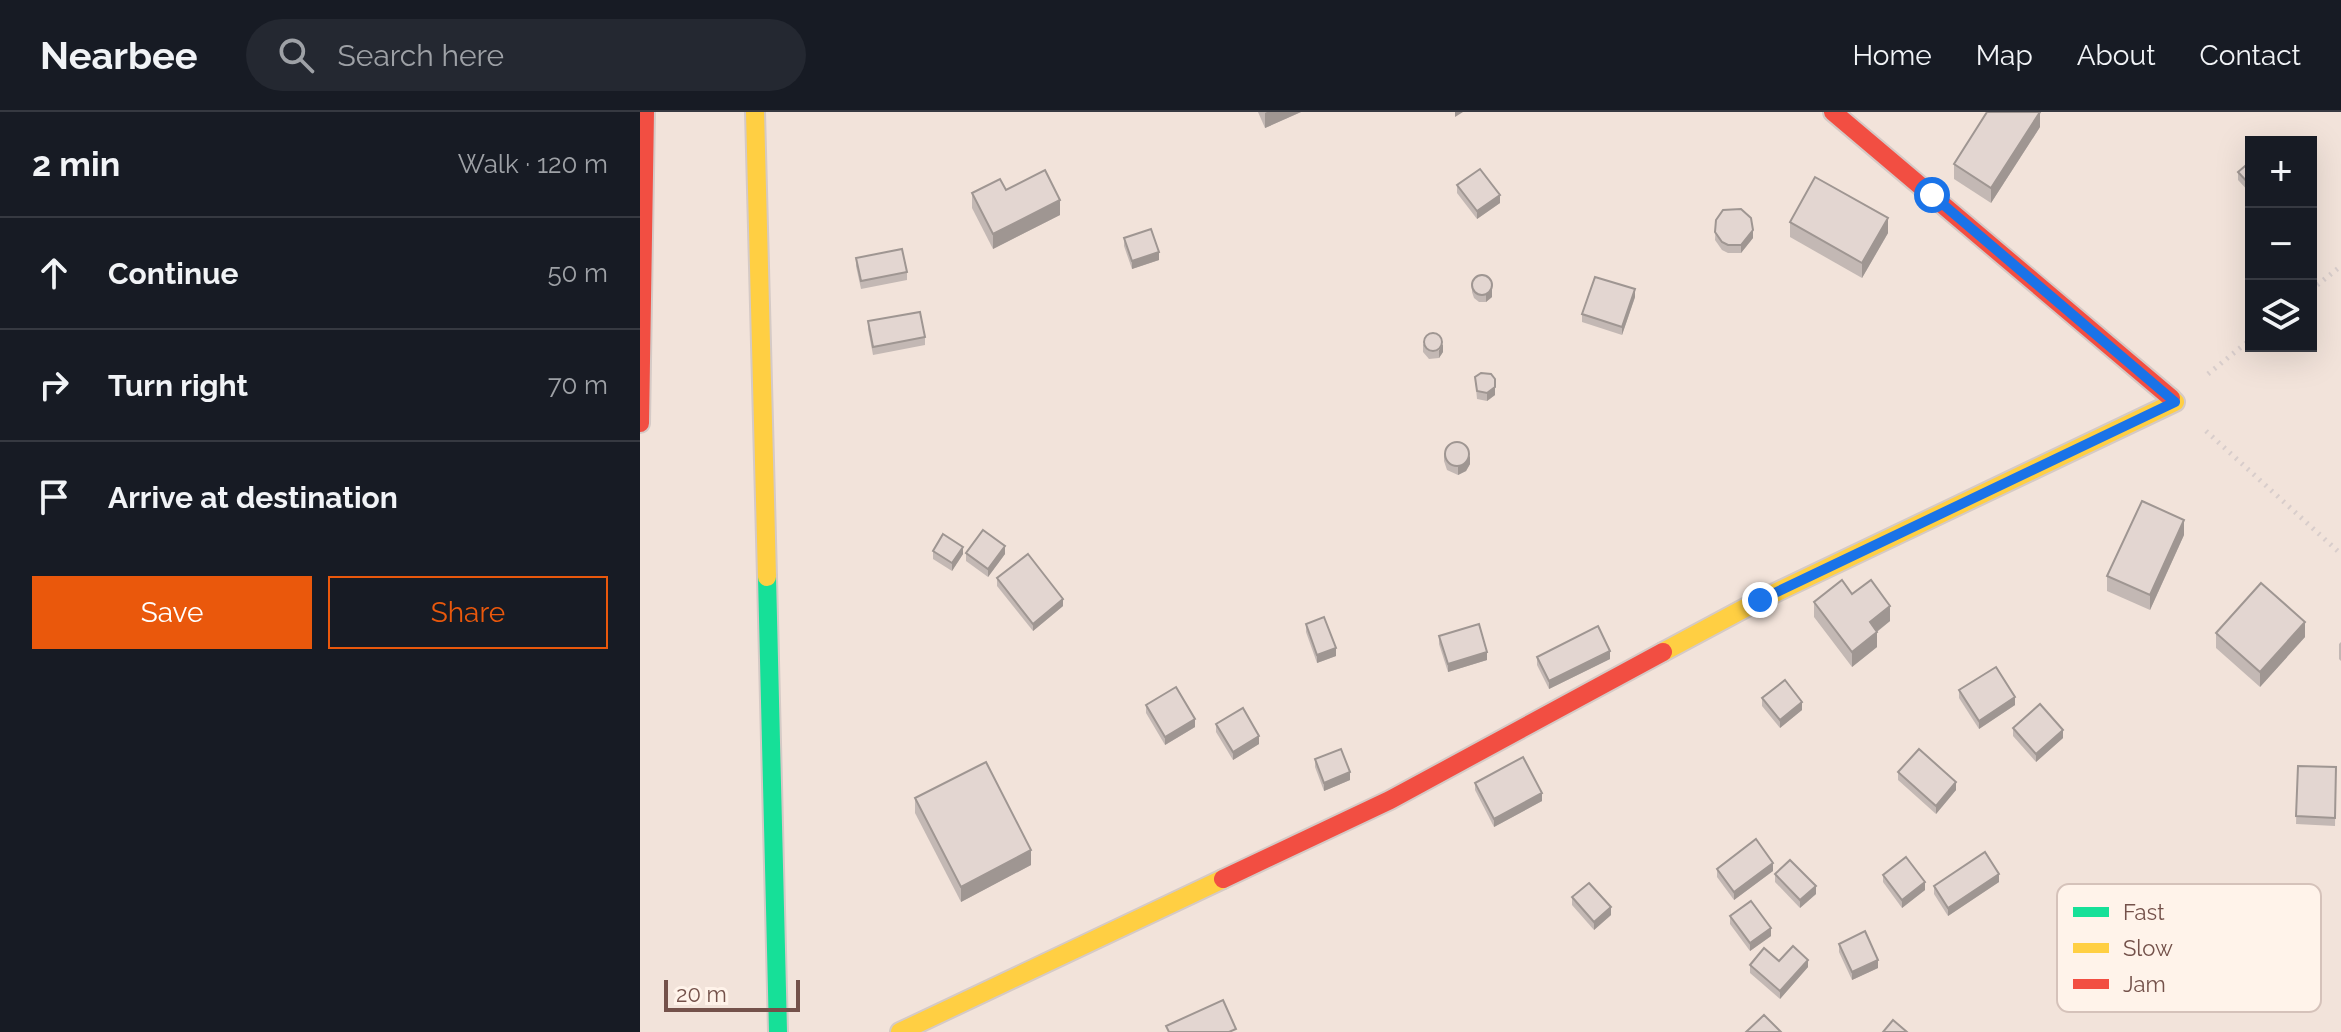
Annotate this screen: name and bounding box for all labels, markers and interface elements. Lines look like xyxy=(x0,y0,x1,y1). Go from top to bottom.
search box xyxy=(246,19,806,91)
text: Nearbee xyxy=(40,33,198,78)
icon: search xyxy=(274,33,318,77)
text: Search here xyxy=(338,38,504,73)
text: Home xyxy=(1852,39,1932,72)
text: Map xyxy=(1976,39,2033,72)
text: About xyxy=(2077,39,2156,72)
text: Contact xyxy=(2200,39,2301,72)
map controls xyxy=(2245,136,2317,352)
button: + xyxy=(2245,136,2317,208)
text: 2 min xyxy=(32,144,120,184)
text: Walk · 120 m xyxy=(458,149,608,179)
route start xyxy=(1914,177,1950,213)
button: − xyxy=(2245,208,2317,280)
icon: ahead xyxy=(32,251,76,295)
text: Continue xyxy=(108,256,239,291)
text: 50 m xyxy=(547,258,608,288)
button: layers xyxy=(2245,280,2317,352)
icon: right xyxy=(32,363,76,407)
text: Turn right xyxy=(108,368,248,403)
text: 70 m xyxy=(548,370,608,400)
icon: arrive xyxy=(32,475,76,519)
text: Arrive at destination xyxy=(108,480,398,515)
button: Save xyxy=(32,576,312,649)
button: Share xyxy=(328,576,608,649)
route end xyxy=(1742,582,1778,618)
legend xyxy=(2057,884,2321,1012)
text: Fast xyxy=(2123,899,2165,925)
text: Slow xyxy=(2123,935,2173,961)
text: Jam xyxy=(2123,971,2166,997)
scale bar xyxy=(664,976,800,1012)
text: 20 m xyxy=(676,981,727,1007)

